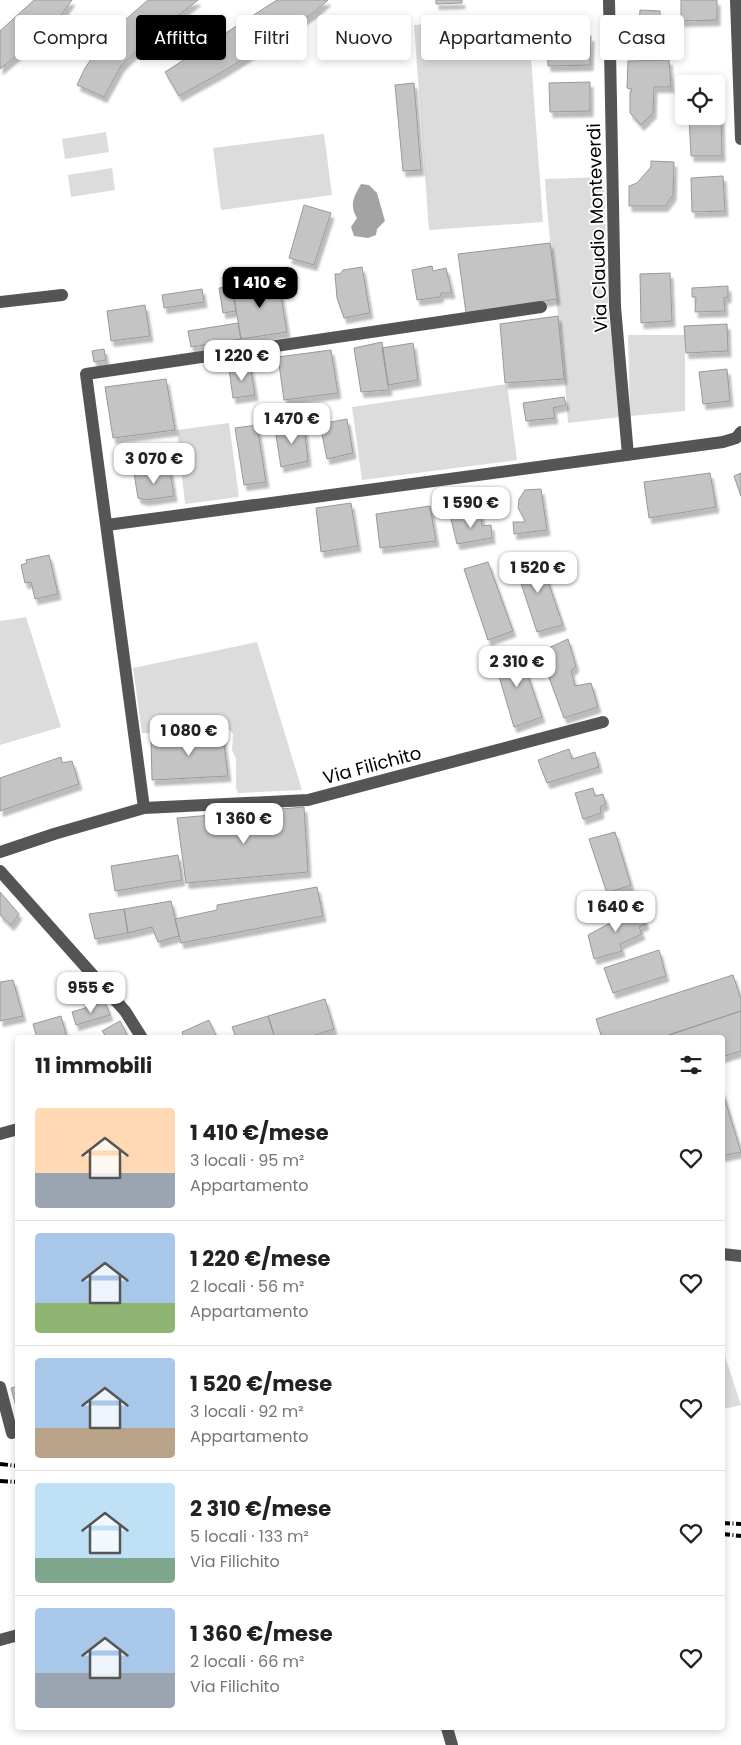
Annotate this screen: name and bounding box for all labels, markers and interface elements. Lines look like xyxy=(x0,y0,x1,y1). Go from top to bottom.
chip: Compra xyxy=(15,15,126,60)
chip: Affitta xyxy=(136,15,226,60)
chip: Filtri xyxy=(236,15,307,60)
chip: Nuovo xyxy=(317,15,411,60)
chip: Appartamento xyxy=(421,15,590,60)
chip: Casa xyxy=(600,15,684,60)
map controls xyxy=(675,75,725,125)
button: locate xyxy=(675,75,725,125)
street label: Via Claudio Monteverdi xyxy=(581,123,613,333)
pin: 1 410 € xyxy=(214,266,306,309)
text: 1 410 € xyxy=(234,271,286,294)
pin: 1 220 € xyxy=(196,340,288,382)
text: 1 220 € xyxy=(215,344,269,367)
pin: 1 470 € xyxy=(246,402,338,445)
text: 1 470 € xyxy=(264,407,320,430)
pin: 3 070 € xyxy=(108,442,200,485)
text: 3 070 € xyxy=(125,447,183,470)
pin: 1 590 € xyxy=(425,486,517,529)
text: 1 590 € xyxy=(443,491,499,514)
pin: 1 520 € xyxy=(492,552,584,594)
text: 1 520 € xyxy=(510,556,566,579)
pin: 2 310 € xyxy=(471,646,563,688)
text: 2 310 € xyxy=(490,650,544,673)
pin: 1 080 € xyxy=(143,714,235,757)
text: 1 080 € xyxy=(161,719,217,742)
street label: Via Filichito xyxy=(320,740,424,790)
pin: 1 360 € xyxy=(198,802,290,845)
text: 1 360 € xyxy=(216,807,272,830)
pin: 1 640 € xyxy=(570,890,662,933)
text: 1 640 € xyxy=(588,895,645,918)
pin: 955 € xyxy=(56,972,126,1014)
text: 955 € xyxy=(68,976,114,999)
text: 11 immobili xyxy=(35,1051,152,1080)
icon: filters xyxy=(677,1051,705,1079)
text: 1 410 €/mese xyxy=(190,1118,329,1147)
icon: home xyxy=(75,1128,135,1188)
icon: heart xyxy=(677,1144,705,1172)
text: 3 locali · 95 m² xyxy=(190,1149,304,1172)
text: Appartamento xyxy=(190,1174,309,1197)
text: 1 220 €/mese xyxy=(190,1244,331,1273)
icon: home xyxy=(75,1253,135,1313)
icon: heart xyxy=(677,1269,705,1297)
text: 2 locali · 56 m² xyxy=(190,1275,304,1298)
text: Appartamento xyxy=(190,1300,309,1323)
text: 1 520 €/mese xyxy=(190,1369,332,1398)
icon: home xyxy=(75,1378,135,1438)
icon: heart xyxy=(677,1394,705,1422)
text: 3 locali · 92 m² xyxy=(190,1400,304,1423)
text: Appartamento xyxy=(190,1425,309,1448)
text: 2 310 €/mese xyxy=(190,1494,331,1523)
icon: home xyxy=(75,1503,135,1563)
icon: heart xyxy=(677,1519,705,1547)
text: 5 locali · 133 m² xyxy=(190,1525,309,1548)
text: Via Filichito xyxy=(190,1550,280,1573)
text: 1 360 €/mese xyxy=(190,1619,333,1648)
icon: home xyxy=(75,1628,135,1688)
icon: heart xyxy=(677,1644,705,1672)
text: 2 locali · 66 m² xyxy=(190,1650,304,1673)
text: Via Filichito xyxy=(190,1675,280,1698)

